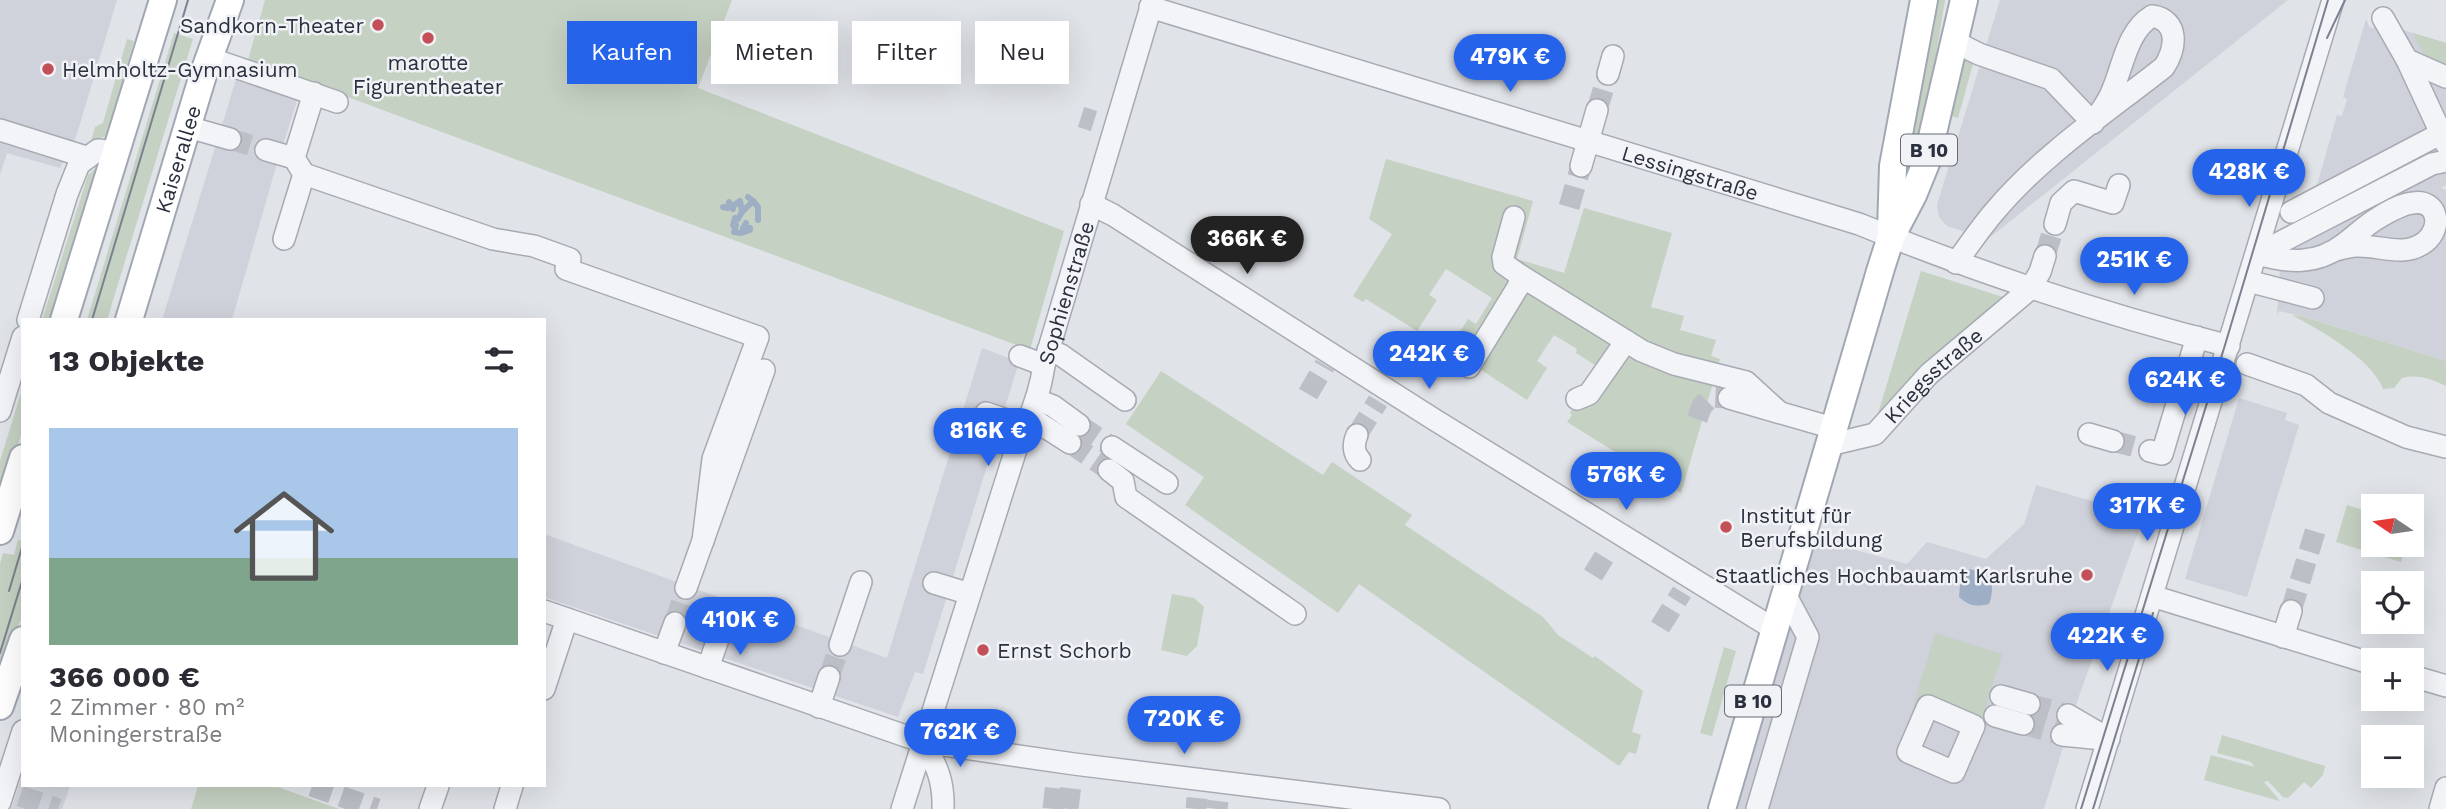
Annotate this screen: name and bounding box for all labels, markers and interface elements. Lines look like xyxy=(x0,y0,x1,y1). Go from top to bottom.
place label: Sandkorn-Theater xyxy=(180,13,364,38)
marker: Sandkorn-Theater xyxy=(370,17,386,33)
chip: Kaufen xyxy=(567,21,697,84)
chip: Mieten xyxy=(711,21,838,84)
chip: Filter xyxy=(852,21,961,84)
chip: Neu xyxy=(975,21,1069,84)
marker: marotte Figurentheater xyxy=(420,30,436,46)
pin: 479K € xyxy=(1453,34,1567,94)
text: 479K € xyxy=(1470,43,1550,70)
place label: marotte Figurentheater xyxy=(353,50,504,99)
place label: Helmholtz-Gymnasium xyxy=(62,57,298,82)
marker: Helmholtz-Gymnasium xyxy=(40,61,56,77)
street label: Kaiserallee xyxy=(149,102,206,216)
road number: B 10 xyxy=(1901,134,1957,166)
street label: Lessingstraße xyxy=(1619,140,1762,205)
pin: 428K € xyxy=(2192,150,2306,209)
text: 428K € xyxy=(2208,158,2290,185)
pin: 366K € xyxy=(1190,216,1304,276)
street label: Sophienstraße xyxy=(1032,218,1099,367)
text: 366K € xyxy=(1207,225,1287,252)
pin: 251K € xyxy=(2077,238,2191,297)
text: 251K € xyxy=(2096,246,2172,273)
street label: Kriegsstraße xyxy=(1878,322,1987,428)
pin: 242K € xyxy=(1372,332,1486,391)
text: 242K € xyxy=(1389,340,1469,367)
icon: filters xyxy=(480,341,518,379)
text: 13 Objekte xyxy=(49,343,204,378)
pin: 624K € xyxy=(2128,358,2242,417)
text: 624K € xyxy=(2144,366,2226,393)
pin: 816K € xyxy=(931,408,1045,468)
text: 816K € xyxy=(949,417,1027,444)
pin: 576K € xyxy=(1569,452,1683,512)
text: 576K € xyxy=(1587,461,1665,488)
icon: home xyxy=(221,473,347,599)
pin: 317K € xyxy=(2090,484,2204,543)
text: 317K € xyxy=(2109,492,2185,519)
north arrow xyxy=(2361,494,2424,556)
map controls xyxy=(2361,494,2424,788)
place label: Institut für Berufsbildung xyxy=(1740,503,1883,552)
marker: Institut für Berufsbildung xyxy=(1718,519,1734,535)
place label: Staatliches Hochbauamt Karlsruhe xyxy=(1715,563,2073,588)
marker: Staatliches Hochbauamt Karlsruhe xyxy=(2079,567,2095,583)
button: locate xyxy=(2361,571,2424,634)
pin: 410K € xyxy=(683,598,797,657)
text: 410K € xyxy=(701,606,779,633)
pin: 422K € xyxy=(2050,614,2164,673)
text: 422K € xyxy=(2067,622,2147,649)
place label: Ernst Schorb xyxy=(997,638,1132,663)
marker: Ernst Schorb xyxy=(975,642,991,658)
button: + xyxy=(2361,648,2424,711)
text: 366 000 € xyxy=(49,659,200,694)
road number: B 10 xyxy=(1725,686,1781,716)
text: 2 Zimmer · 80 m² xyxy=(49,694,244,721)
pin: 720K € xyxy=(1127,696,1241,756)
text: 720K € xyxy=(1143,705,1225,732)
pin: 762K € xyxy=(903,710,1017,769)
text: 762K € xyxy=(920,718,1000,745)
text: Moningerstraße xyxy=(49,721,223,748)
button: − xyxy=(2361,725,2424,788)

